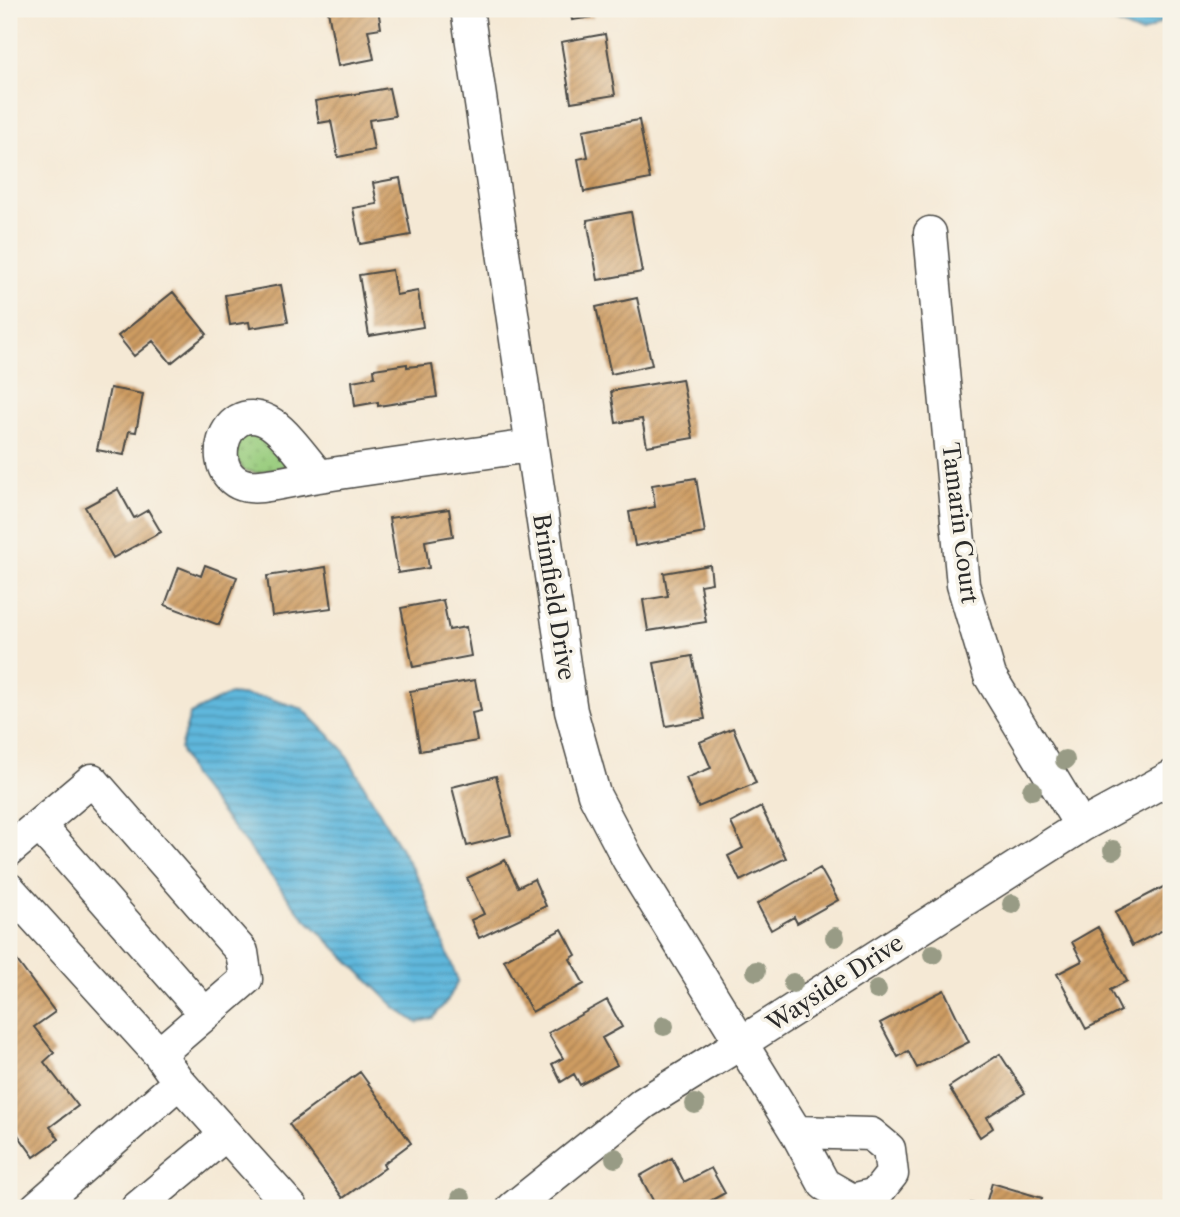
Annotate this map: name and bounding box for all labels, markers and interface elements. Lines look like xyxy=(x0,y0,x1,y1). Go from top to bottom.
street label: Tamarin Court xyxy=(936,441,984,605)
street label: Brimfield Drive xyxy=(527,512,581,682)
street label: Wayside Drive xyxy=(761,929,908,1038)

